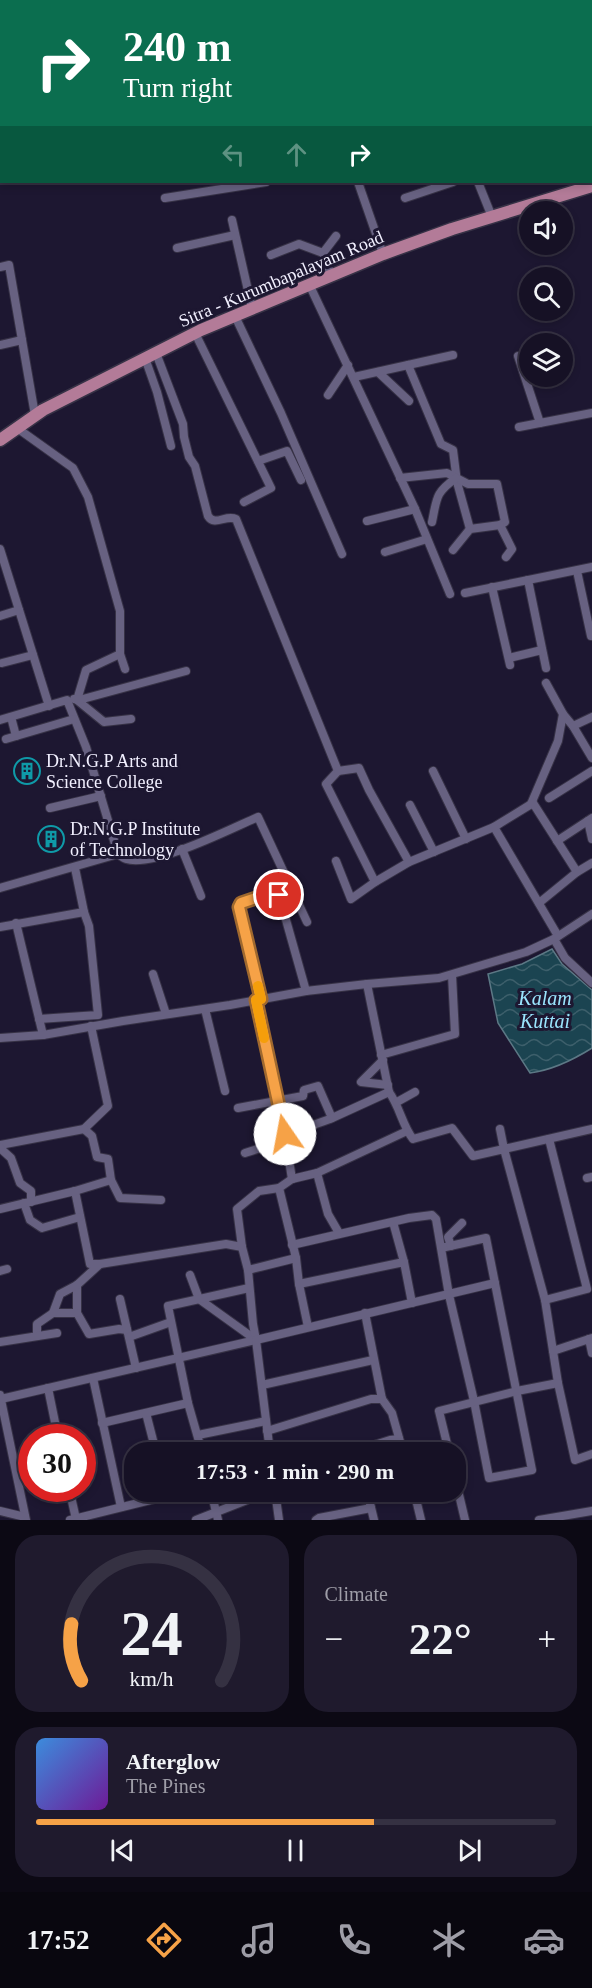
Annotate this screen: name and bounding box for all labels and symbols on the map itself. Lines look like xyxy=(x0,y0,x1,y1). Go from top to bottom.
street label: Sitra - Kurumbapalayam Road xyxy=(176,227,386,331)
place label: Dr.N.G.P Arts and Science College xyxy=(46,751,178,792)
building icon: Dr.N.G.P Arts and Science College xyxy=(12,756,42,786)
place label: Dr.N.G.P Institute of Technology xyxy=(70,819,200,860)
building icon: Dr.N.G.P Institute of Technology xyxy=(36,824,66,854)
pin xyxy=(253,869,304,920)
water label: Kalam Kuttai xyxy=(517,987,572,1032)
position arrow xyxy=(253,1102,317,1166)
speed limit sign: 30 xyxy=(18,1424,96,1502)

